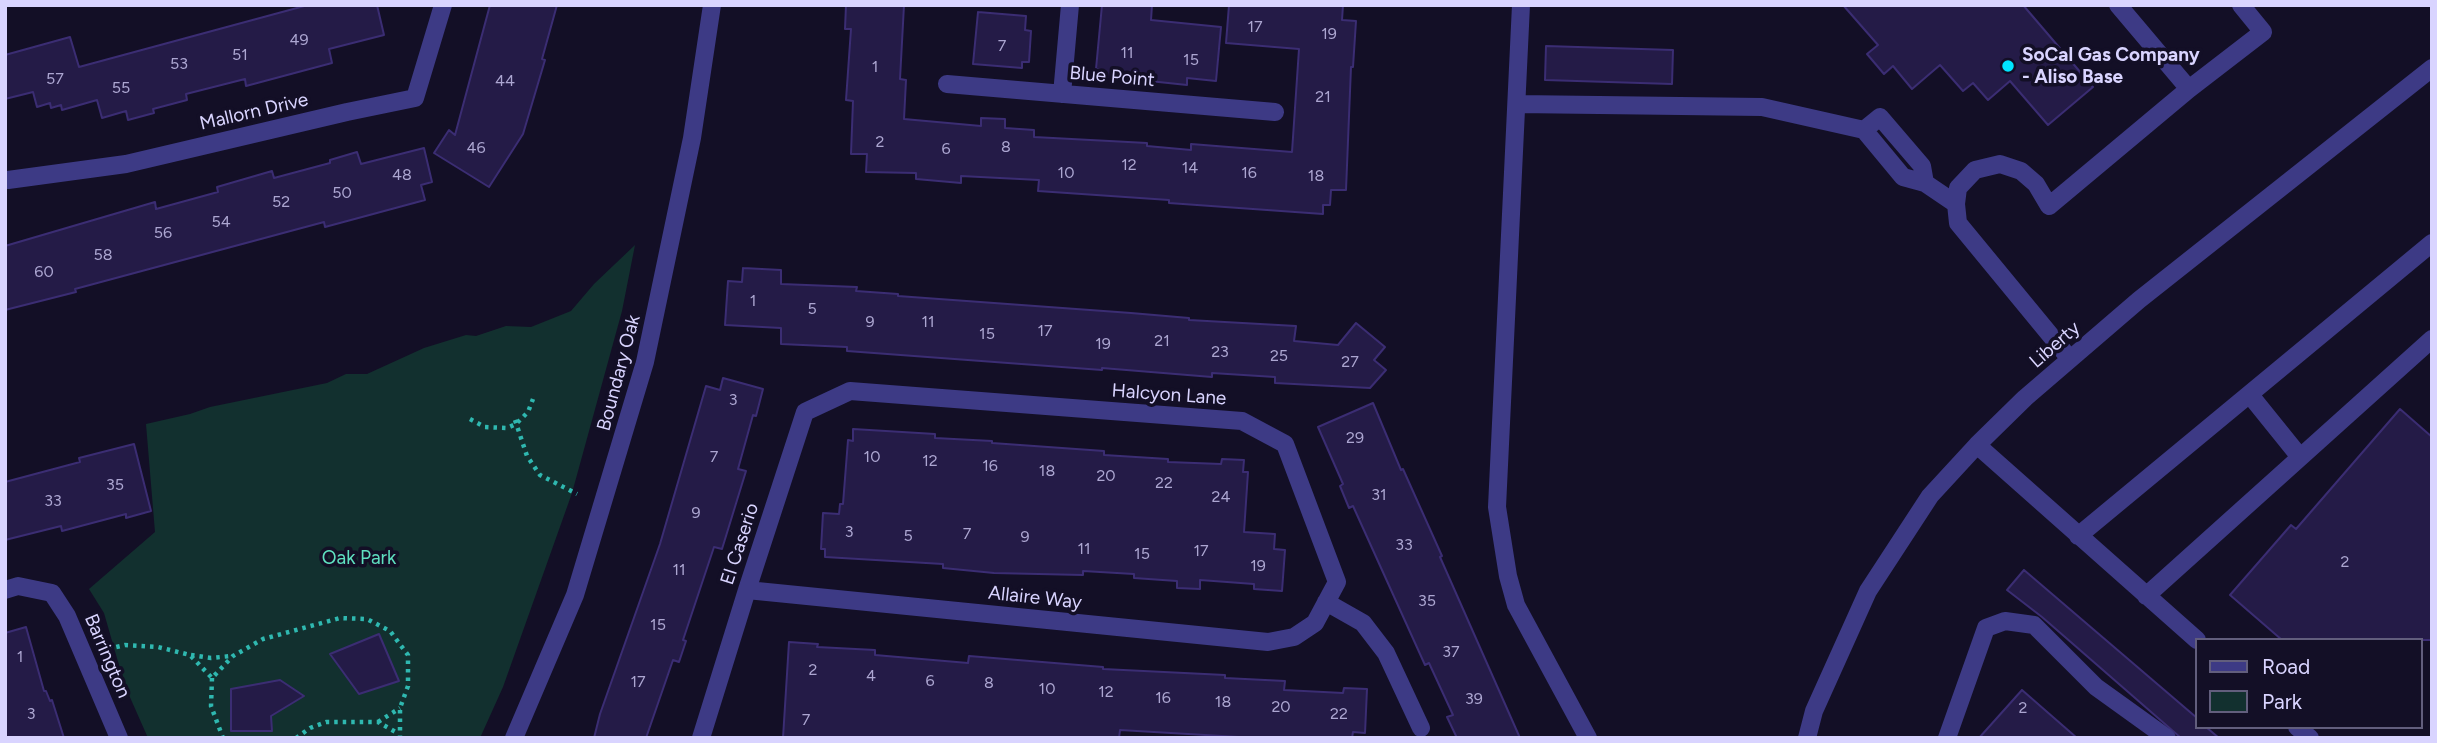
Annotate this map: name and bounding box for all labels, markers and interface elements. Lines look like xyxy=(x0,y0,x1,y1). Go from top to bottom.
house number: 17 xyxy=(1247,17,1263,37)
house number: 19 xyxy=(1321,24,1337,44)
house number: 49 xyxy=(290,30,308,50)
house number: 7 xyxy=(998,36,1006,56)
house number: 11 xyxy=(1120,43,1134,63)
place label: SoCal Gas Company - Aliso Base xyxy=(2022,44,2200,88)
house number: 51 xyxy=(232,45,248,65)
house number: 15 xyxy=(1183,50,1199,70)
house number: 53 xyxy=(170,54,188,74)
house number: 1 xyxy=(872,57,878,77)
marker: SoCal Gas Company - Aliso Base xyxy=(2000,58,2016,74)
street label: Blue Point xyxy=(1068,62,1156,92)
house number: 57 xyxy=(46,69,64,89)
house number: 44 xyxy=(495,71,515,91)
house number: 55 xyxy=(112,78,130,98)
house number: 21 xyxy=(1315,87,1331,107)
street label: Mallorn Drive xyxy=(197,88,311,136)
house number: 2 xyxy=(876,132,884,152)
house number: 8 xyxy=(1001,137,1011,157)
house number: 46 xyxy=(467,138,485,158)
house number: 6 xyxy=(941,139,951,159)
house number: 12 xyxy=(1121,155,1137,175)
house number: 14 xyxy=(1182,158,1198,178)
house number: 10 xyxy=(1058,163,1074,183)
house number: 16 xyxy=(1241,163,1257,183)
house number: 48 xyxy=(392,165,412,185)
house number: 18 xyxy=(1308,166,1324,186)
house number: 50 xyxy=(332,183,352,203)
house number: 52 xyxy=(272,192,290,212)
house number: 54 xyxy=(211,212,231,232)
house number: 56 xyxy=(154,223,172,243)
house number: 58 xyxy=(93,245,113,265)
house number: 60 xyxy=(34,262,54,282)
house number: 1 xyxy=(750,291,756,311)
house number: 5 xyxy=(807,299,817,319)
street label: Boundary Oak xyxy=(593,312,645,434)
house number: 9 xyxy=(865,312,875,332)
house number: 11 xyxy=(921,312,935,332)
street label: Liberty xyxy=(2025,317,2085,373)
house number: 17 xyxy=(1037,321,1053,341)
house number: 15 xyxy=(979,324,995,344)
house number: 21 xyxy=(1154,331,1170,351)
house number: 19 xyxy=(1095,334,1111,354)
house number: 23 xyxy=(1211,342,1229,362)
house number: 25 xyxy=(1270,346,1288,366)
house number: 27 xyxy=(1341,352,1359,372)
street label: Halcyon Lane xyxy=(1111,380,1227,410)
house number: 3 xyxy=(729,390,737,410)
house number: 29 xyxy=(1346,428,1364,448)
house number: 7 xyxy=(710,447,718,467)
house number: 10 xyxy=(864,447,880,467)
house number: 12 xyxy=(922,451,938,471)
house number: 16 xyxy=(982,456,998,476)
house number: 18 xyxy=(1039,461,1055,481)
house number: 20 xyxy=(1096,466,1116,486)
house number: 22 xyxy=(1155,473,1173,493)
house number: 35 xyxy=(106,475,124,495)
house number: 31 xyxy=(1371,485,1387,505)
house number: 24 xyxy=(1212,487,1230,507)
house number: 33 xyxy=(44,491,62,511)
street label: El Caserio xyxy=(716,500,764,588)
house number: 9 xyxy=(691,503,701,523)
house number: 3 xyxy=(845,522,853,542)
house number: 7 xyxy=(963,524,971,544)
house number: 5 xyxy=(903,526,913,546)
house number: 9 xyxy=(1020,527,1030,547)
house number: 33 xyxy=(1395,535,1413,555)
house number: 11 xyxy=(1077,539,1091,559)
house number: 17 xyxy=(1193,541,1209,561)
house number: 15 xyxy=(1134,544,1150,564)
park label: Oak Park xyxy=(322,547,396,569)
house number: 2 xyxy=(2341,552,2349,572)
house number: 19 xyxy=(1250,556,1266,576)
house number: 11 xyxy=(672,560,686,580)
street label: Allaire Way xyxy=(987,582,1083,614)
house number: 35 xyxy=(1418,591,1436,611)
street label: Barrington xyxy=(79,611,135,701)
house number: 15 xyxy=(650,615,666,635)
legend xyxy=(2196,638,2423,729)
house number: 37 xyxy=(1442,642,1460,662)
house number: 1 xyxy=(17,647,23,667)
text: Road xyxy=(2262,654,2310,679)
house number: 2 xyxy=(809,660,817,680)
house number: 4 xyxy=(866,666,876,686)
house number: 6 xyxy=(925,671,935,691)
house number: 17 xyxy=(630,672,646,692)
house number: 8 xyxy=(984,673,994,693)
house number: 10 xyxy=(1039,679,1055,699)
house number: 12 xyxy=(1098,682,1114,702)
house number: 16 xyxy=(1155,688,1171,708)
house number: 39 xyxy=(1465,689,1483,709)
text: Park xyxy=(2262,689,2302,714)
house number: 18 xyxy=(1215,692,1231,712)
house number: 20 xyxy=(1271,697,1291,717)
house number: 2 xyxy=(2019,698,2027,718)
house number: 3 xyxy=(27,704,35,724)
house number: 22 xyxy=(1330,704,1348,724)
house number: 7 xyxy=(802,710,810,730)

